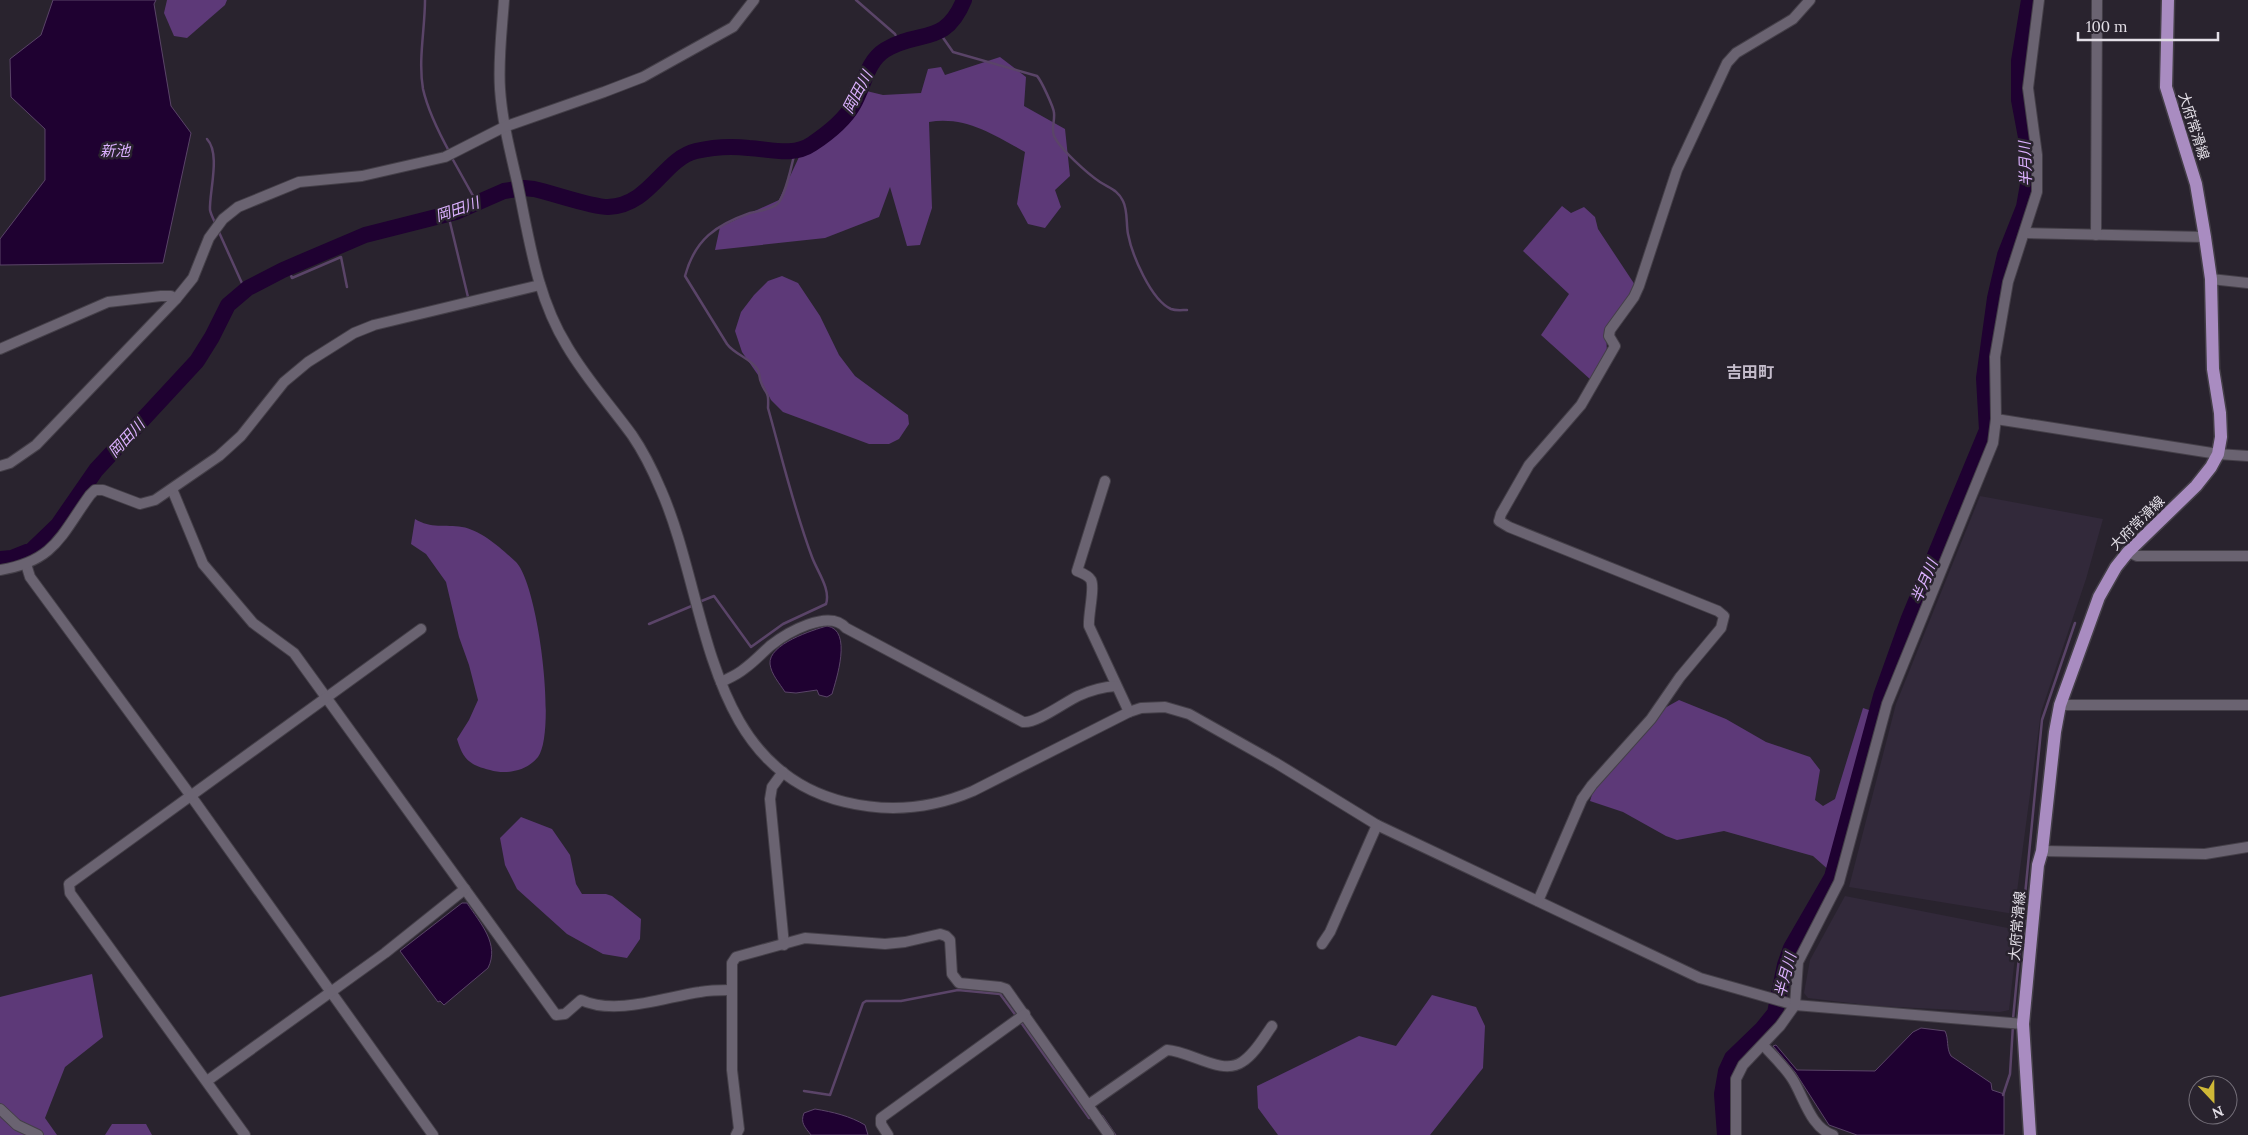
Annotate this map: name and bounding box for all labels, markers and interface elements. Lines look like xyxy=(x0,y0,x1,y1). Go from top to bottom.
scale bar xyxy=(2078,10,2218,42)
text: 100 m xyxy=(2086,17,2127,36)
water label: 岡田川 xyxy=(838,66,877,116)
street label: 大府常滑線 xyxy=(2175,90,2213,162)
water label: 半月川 xyxy=(2015,139,2035,187)
water label: 新池 xyxy=(100,141,132,160)
water label: 岡田川 xyxy=(433,192,483,225)
district label: 吉田町 xyxy=(1726,362,1774,382)
water label: 岡田川 xyxy=(104,414,150,461)
street label: 大府常滑線 xyxy=(2106,492,2168,554)
water label: 半月川 xyxy=(1906,555,1942,605)
street label: 大府常滑線 xyxy=(2005,890,2029,962)
water label: 半月川 xyxy=(1770,949,1801,999)
north arrow xyxy=(2188,1075,2238,1125)
text: N xyxy=(2209,1102,2226,1122)

